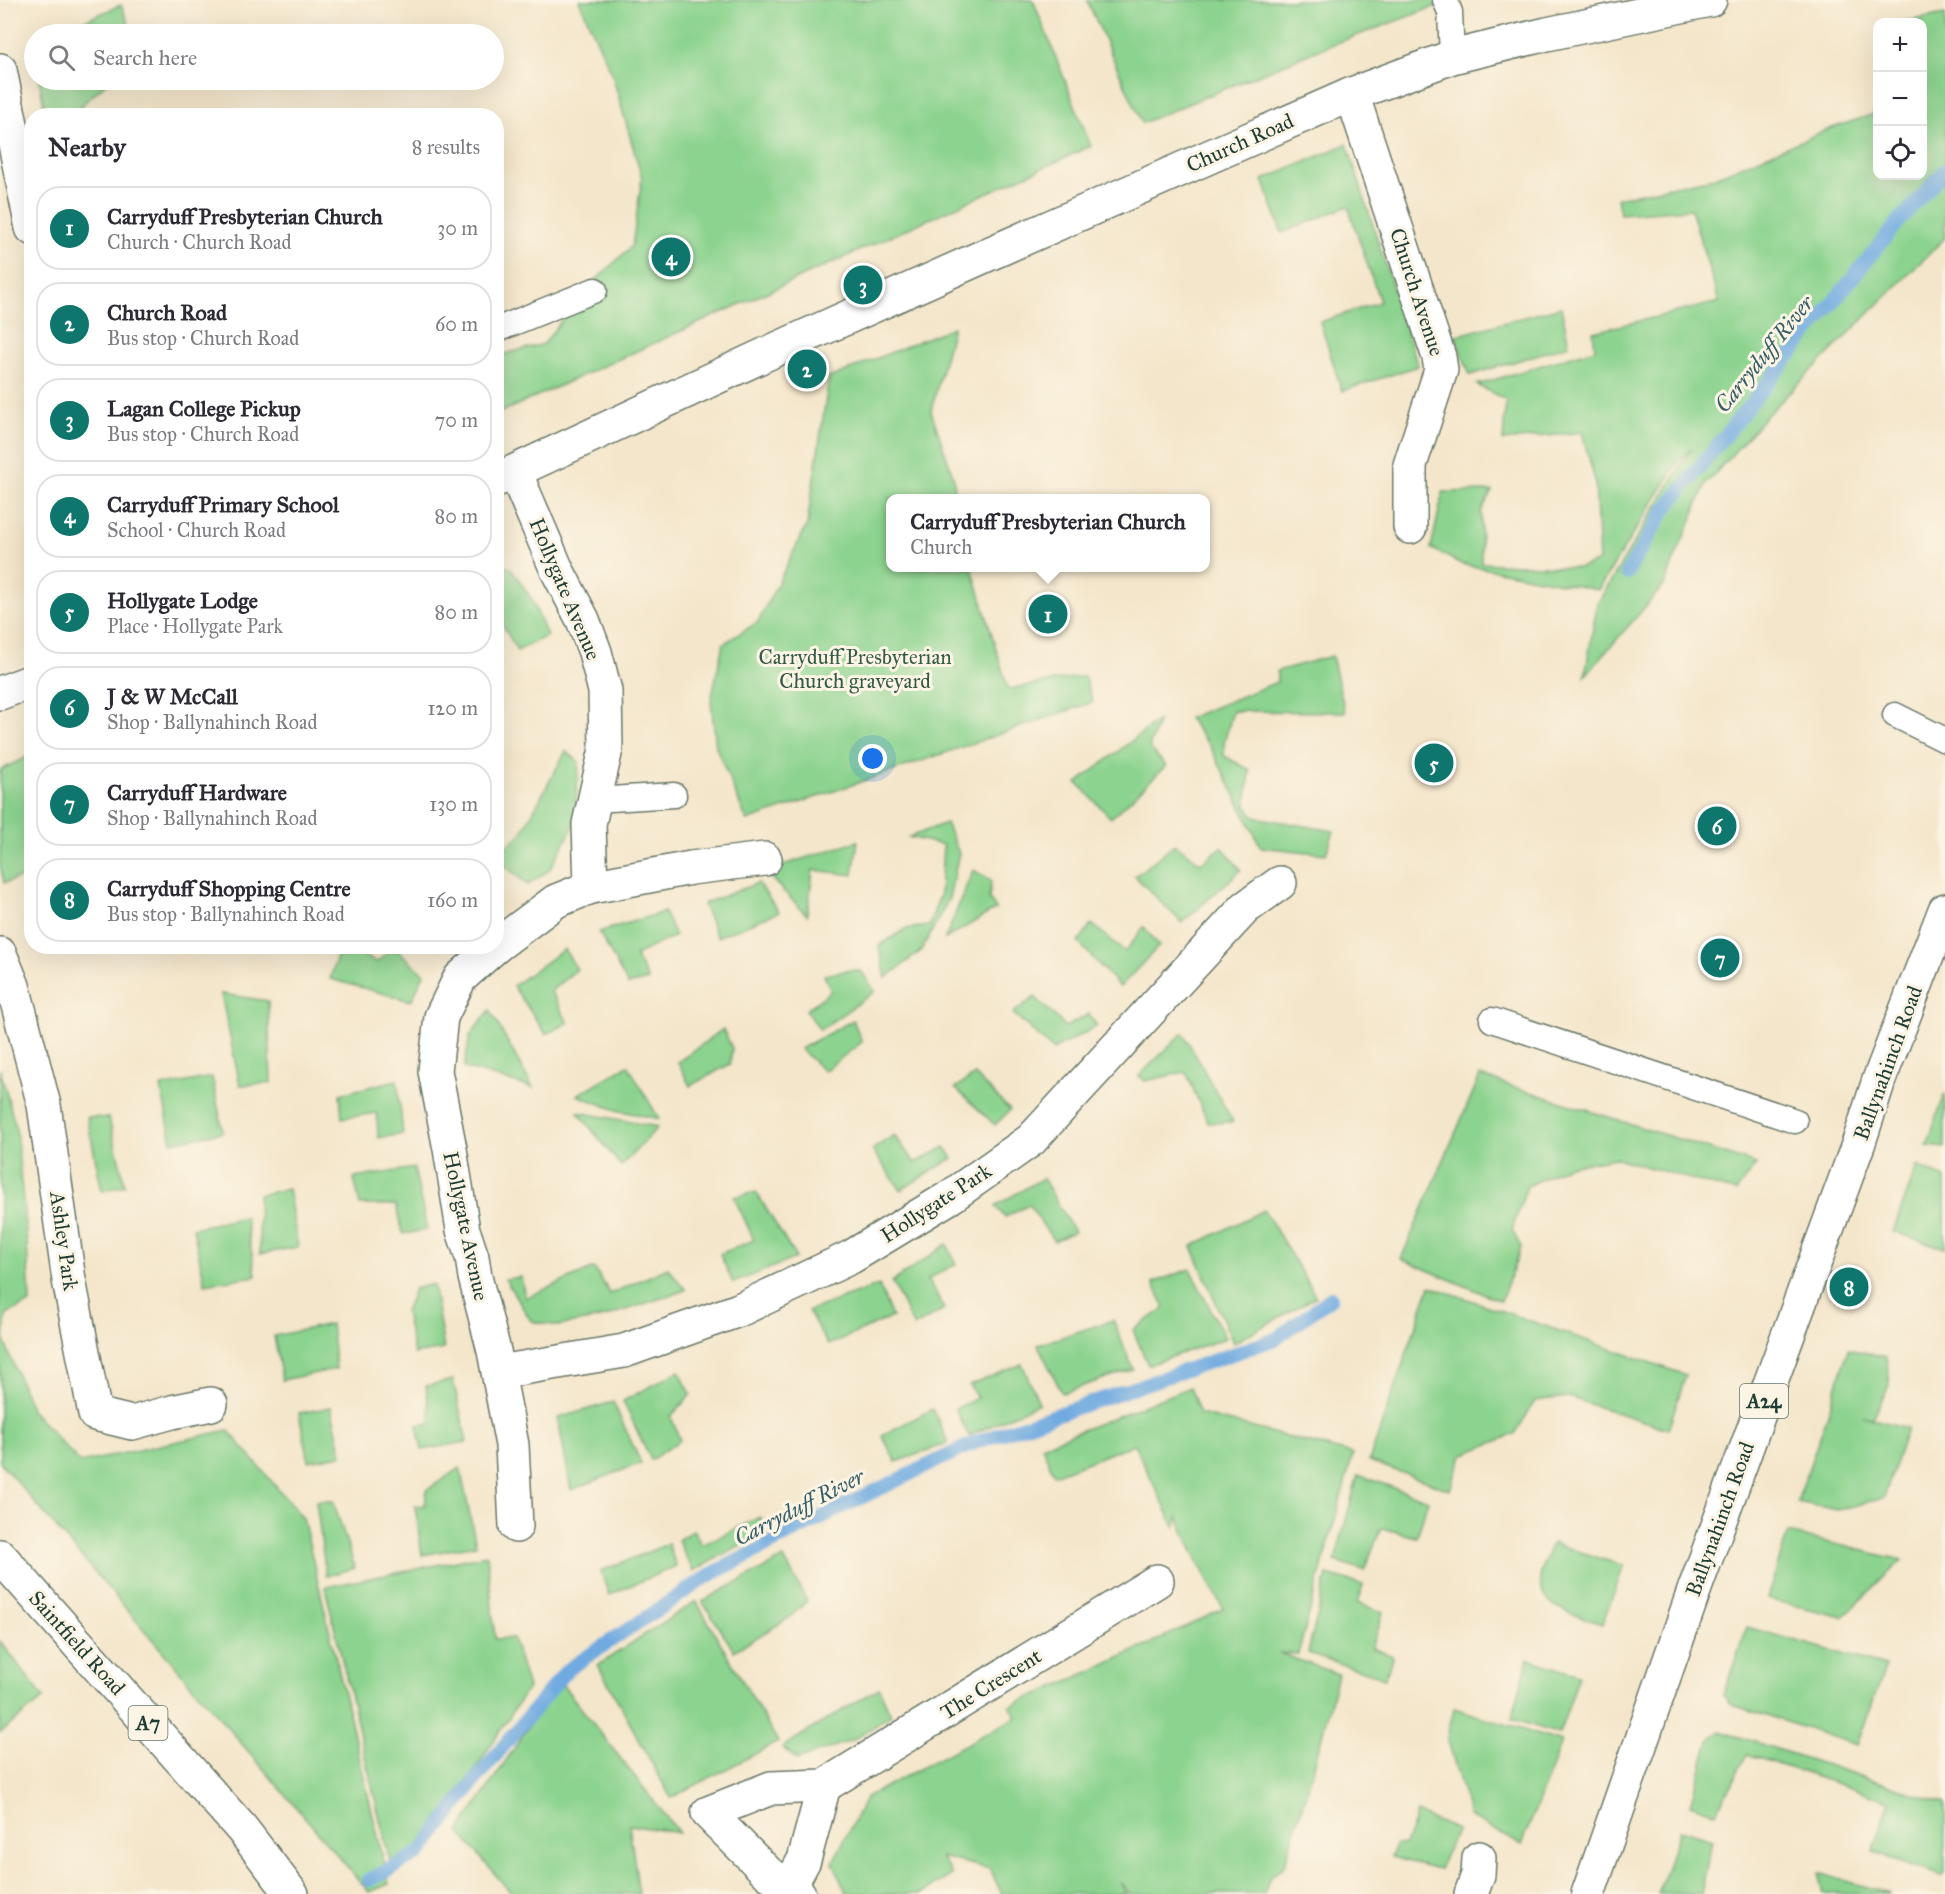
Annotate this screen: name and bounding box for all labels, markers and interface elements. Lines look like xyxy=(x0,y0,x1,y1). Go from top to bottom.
map controls xyxy=(1873,18,1927,180)
button: + xyxy=(1873,18,1927,72)
search box xyxy=(24,24,504,90)
icon: search xyxy=(45,41,78,74)
text: Search here xyxy=(93,44,197,71)
button: − xyxy=(1873,72,1927,126)
street label: Church Road xyxy=(1182,108,1298,178)
button: locate xyxy=(1873,126,1927,180)
text: Nearby xyxy=(48,131,126,163)
text: 8 results xyxy=(412,135,480,159)
text: Carryduff Presbyterian Church xyxy=(107,203,383,230)
text: 1 xyxy=(66,216,73,240)
text: 30 m xyxy=(437,216,478,240)
street label: Church Avenue xyxy=(1384,225,1450,359)
text: Church · Church Road xyxy=(107,230,291,254)
pin: 4 xyxy=(652,234,690,280)
pin: 3 xyxy=(844,262,882,308)
water label: Carryduff River xyxy=(1709,289,1822,419)
text: Church Road xyxy=(107,299,227,326)
text: 2 xyxy=(65,312,74,336)
text: 60 m xyxy=(435,312,478,336)
text: Bus stop · Church Road xyxy=(107,326,299,350)
pin: 2 xyxy=(788,346,826,392)
text: Lagan College Pickup xyxy=(107,395,301,422)
text: 3 xyxy=(66,408,74,432)
text: 70 m xyxy=(435,408,478,432)
text: Bus stop · Church Road xyxy=(107,422,299,446)
text: Carryduff Primary School xyxy=(107,491,339,518)
popup xyxy=(886,494,1210,572)
text: 4 xyxy=(64,504,75,528)
text: 80 m xyxy=(435,504,478,528)
text: Carryduff Presbyterian Church xyxy=(910,508,1186,535)
street label: Hollygate Avenue xyxy=(523,514,607,664)
text: School · Church Road xyxy=(107,518,286,542)
text: Church xyxy=(910,535,972,559)
text: Hollygate Lodge xyxy=(107,587,258,614)
pin: 1 xyxy=(1028,592,1068,636)
text: 5 xyxy=(65,600,74,624)
text: 80 m xyxy=(435,600,478,624)
text: Place · Hollygate Park xyxy=(107,614,283,638)
park label: Carryduff Presbyterian Church graveyard xyxy=(758,644,952,694)
text: J & W McCall xyxy=(107,683,238,710)
text: 6 xyxy=(64,696,75,720)
text: 120 m xyxy=(427,696,478,720)
text: Shop · Ballynahinch Road xyxy=(107,710,317,734)
pin: 5 xyxy=(1414,740,1454,786)
your location xyxy=(858,744,887,773)
text: Carryduff Hardware xyxy=(107,779,287,806)
text: 7 xyxy=(64,792,75,816)
text: 130 m xyxy=(429,792,478,816)
pin: 6 xyxy=(1698,804,1736,848)
text: Shop · Ballynahinch Road xyxy=(107,806,317,830)
text: Carryduff Shopping Centre xyxy=(107,875,351,902)
text: 8 xyxy=(64,888,75,912)
text: 160 m xyxy=(427,888,478,912)
text: Bus stop · Ballynahinch Road xyxy=(107,902,345,926)
pin: 7 xyxy=(1700,936,1740,980)
street label: Ballynahinch Road xyxy=(1848,982,1928,1144)
street label: Hollygate Avenue xyxy=(437,1149,495,1303)
street label: Hollygate Park xyxy=(876,1157,996,1248)
street label: Ashley Park xyxy=(44,1189,84,1293)
pin: 8 xyxy=(1830,1264,1868,1310)
road number: A24 xyxy=(1740,1384,1788,1418)
street label: Ballynahinch Road xyxy=(1680,1438,1760,1600)
water label: Carryduff River xyxy=(729,1462,871,1553)
street label: Saintfield Road xyxy=(23,1585,131,1701)
street label: The Crescent xyxy=(936,1642,1047,1725)
road number: A7 xyxy=(128,1706,168,1740)

